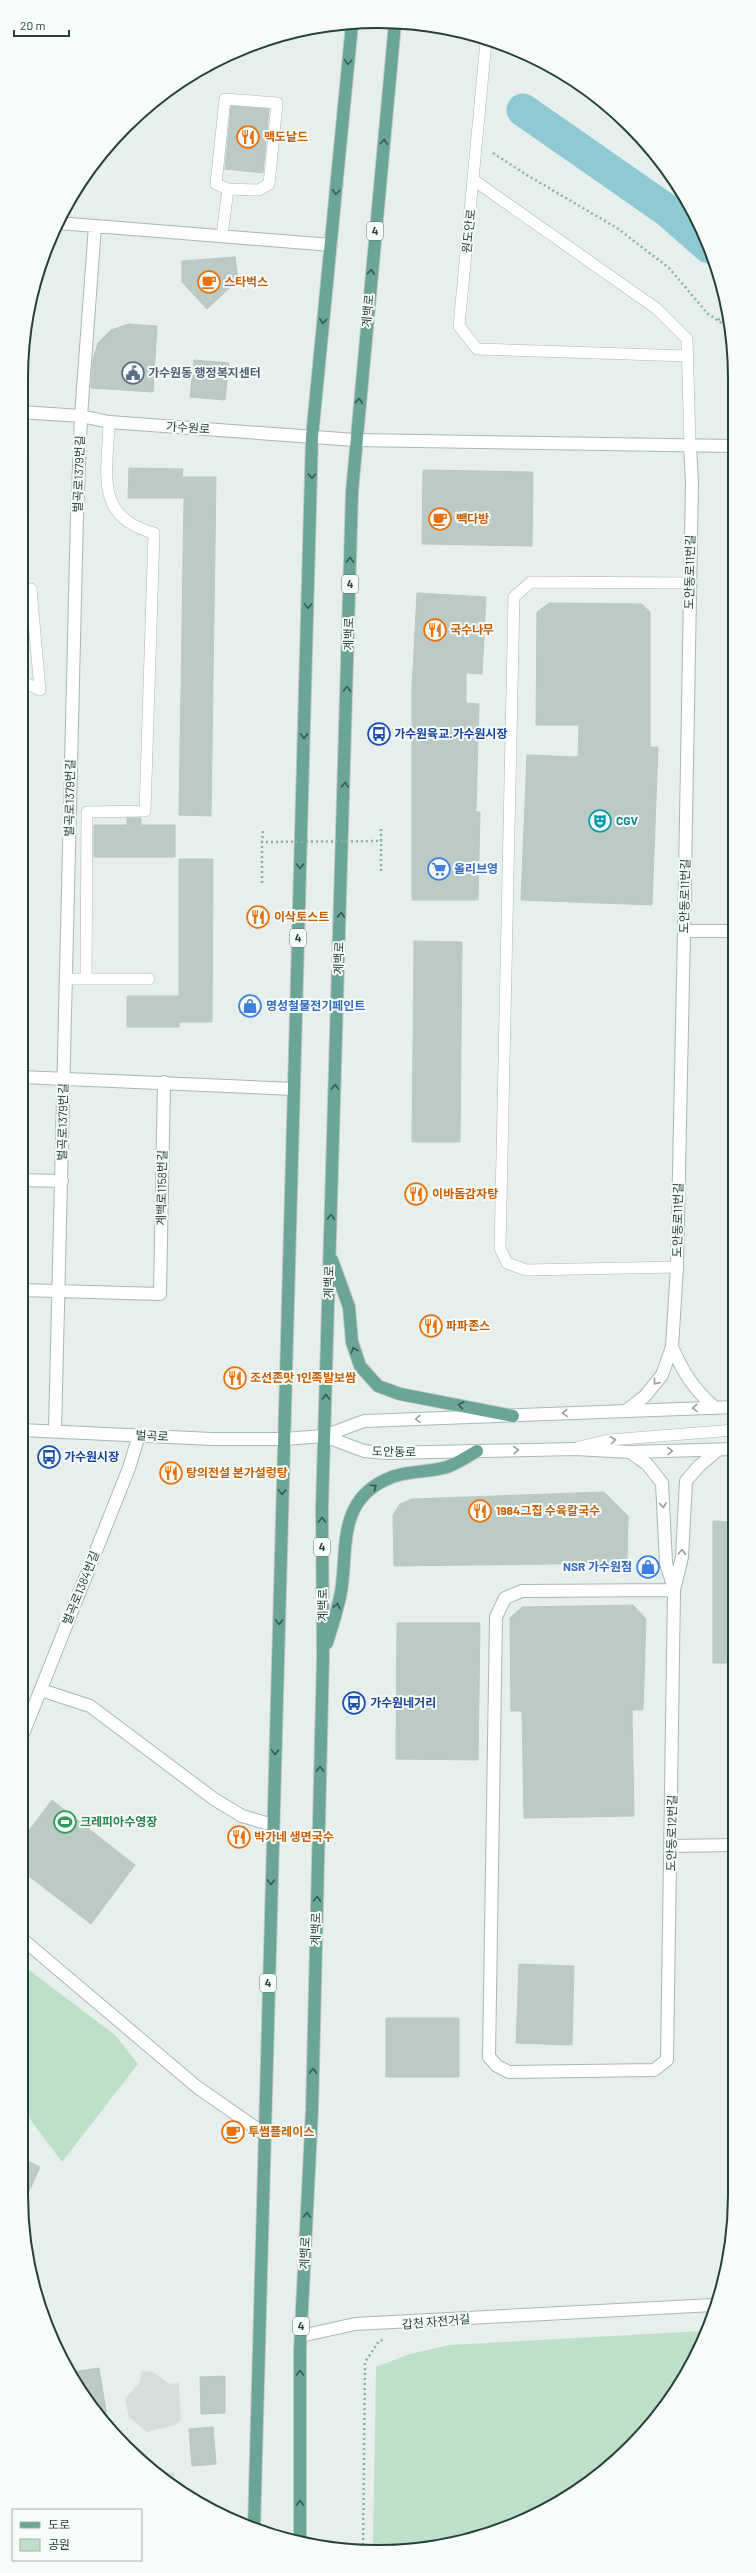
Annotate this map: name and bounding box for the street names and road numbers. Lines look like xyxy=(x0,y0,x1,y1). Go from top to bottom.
street label: 원도안로 xyxy=(459,208,477,254)
road number: 4 xyxy=(367,222,383,240)
street label: 계백로 xyxy=(359,294,375,328)
street label: 가수원로 xyxy=(166,418,211,436)
street label: 벌곡로1379번길 xyxy=(70,435,86,513)
street label: 도안동로11번길 xyxy=(681,535,697,609)
road number: 4 xyxy=(342,575,358,593)
street label: 계백로 xyxy=(341,617,355,651)
street label: 벌곡로1379번길 xyxy=(61,759,77,837)
street label: 도안동로11번길 xyxy=(676,859,692,933)
road number: 4 xyxy=(290,929,306,947)
street label: 계백로 xyxy=(330,941,346,975)
street label: 벌곡로1379번길 xyxy=(54,1083,70,1161)
street label: 계백로1158번길 xyxy=(153,1150,169,1226)
street label: 도안동로11번길 xyxy=(669,1183,685,1257)
street label: 계백로 xyxy=(320,1265,336,1299)
street label: 벌곡로 xyxy=(135,1427,169,1443)
street label: 도안동로 xyxy=(372,1444,416,1458)
road number: 4 xyxy=(314,1538,330,1556)
street label: 벌곡로1384번길 xyxy=(59,1549,101,1627)
street label: 계백로 xyxy=(315,1588,329,1622)
street label: 도안동로12번길 xyxy=(663,1794,679,1872)
street label: 계백로 xyxy=(308,1912,322,1946)
road number: 4 xyxy=(260,1974,276,1992)
street label: 계백로 xyxy=(296,2236,312,2270)
street label: 갑천 자전거길 xyxy=(401,2311,471,2331)
road number: 4 xyxy=(293,2317,309,2335)

